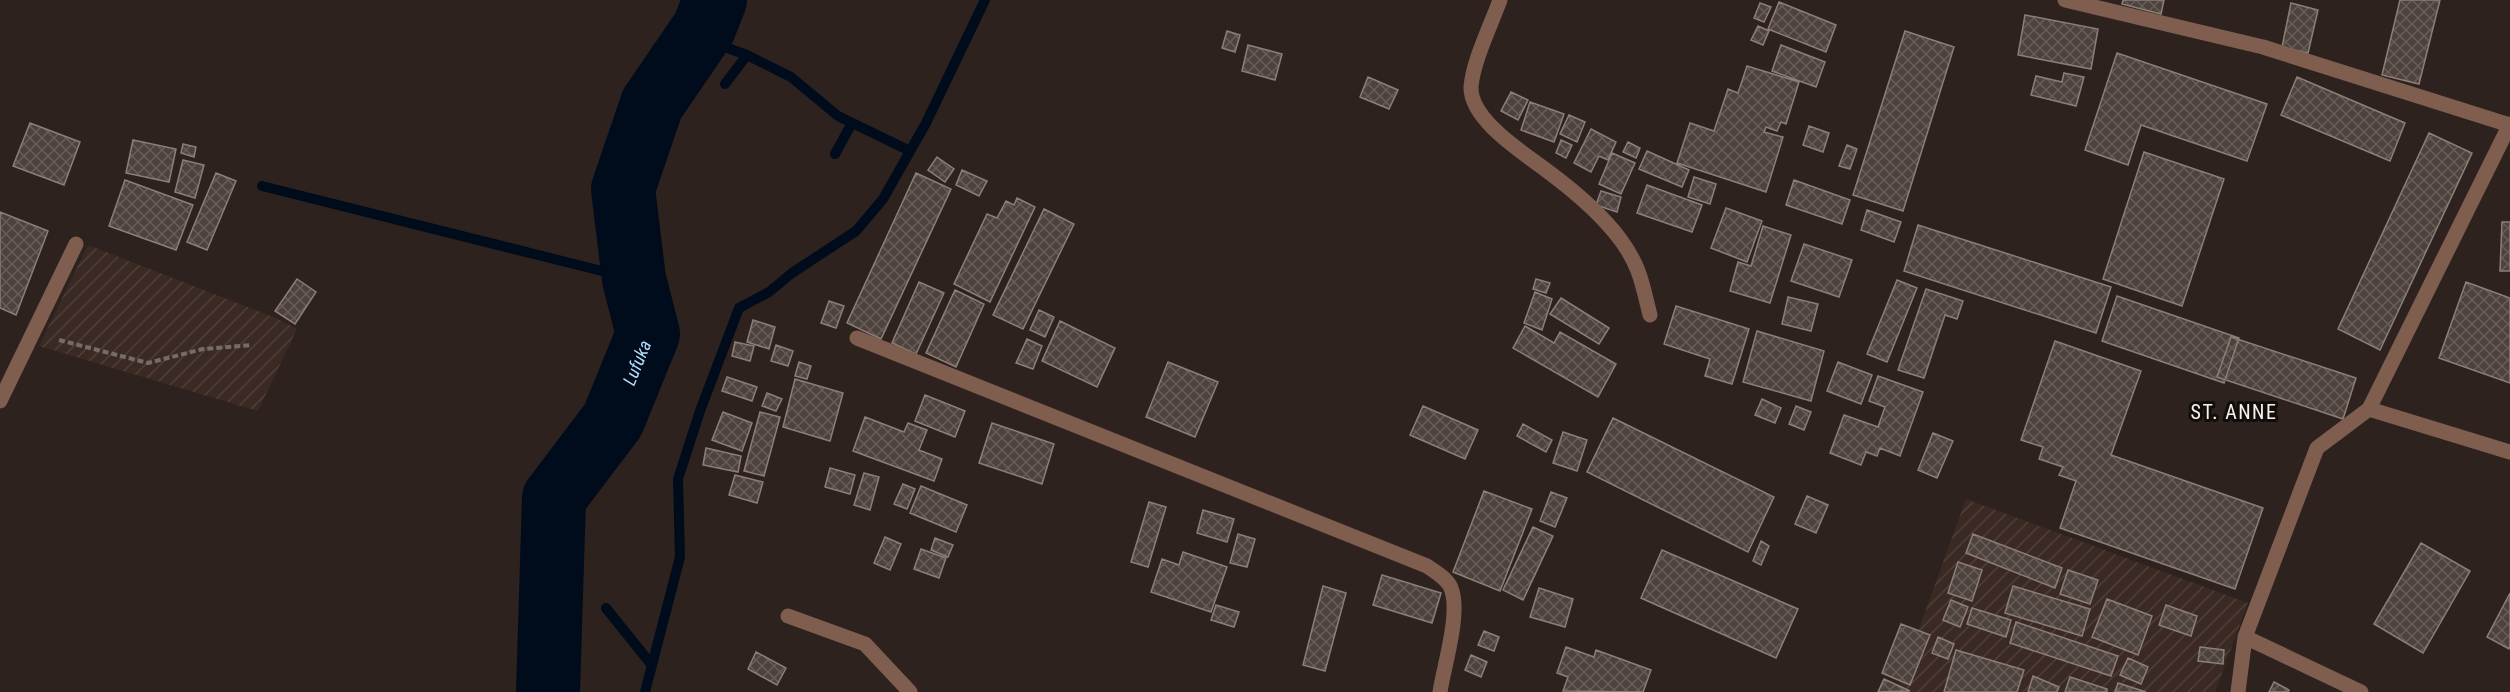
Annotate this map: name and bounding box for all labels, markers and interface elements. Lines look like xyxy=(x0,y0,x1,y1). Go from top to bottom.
water label: Lufuka xyxy=(618,337,655,388)
district label: ST. ANNE xyxy=(2191,400,2277,424)

